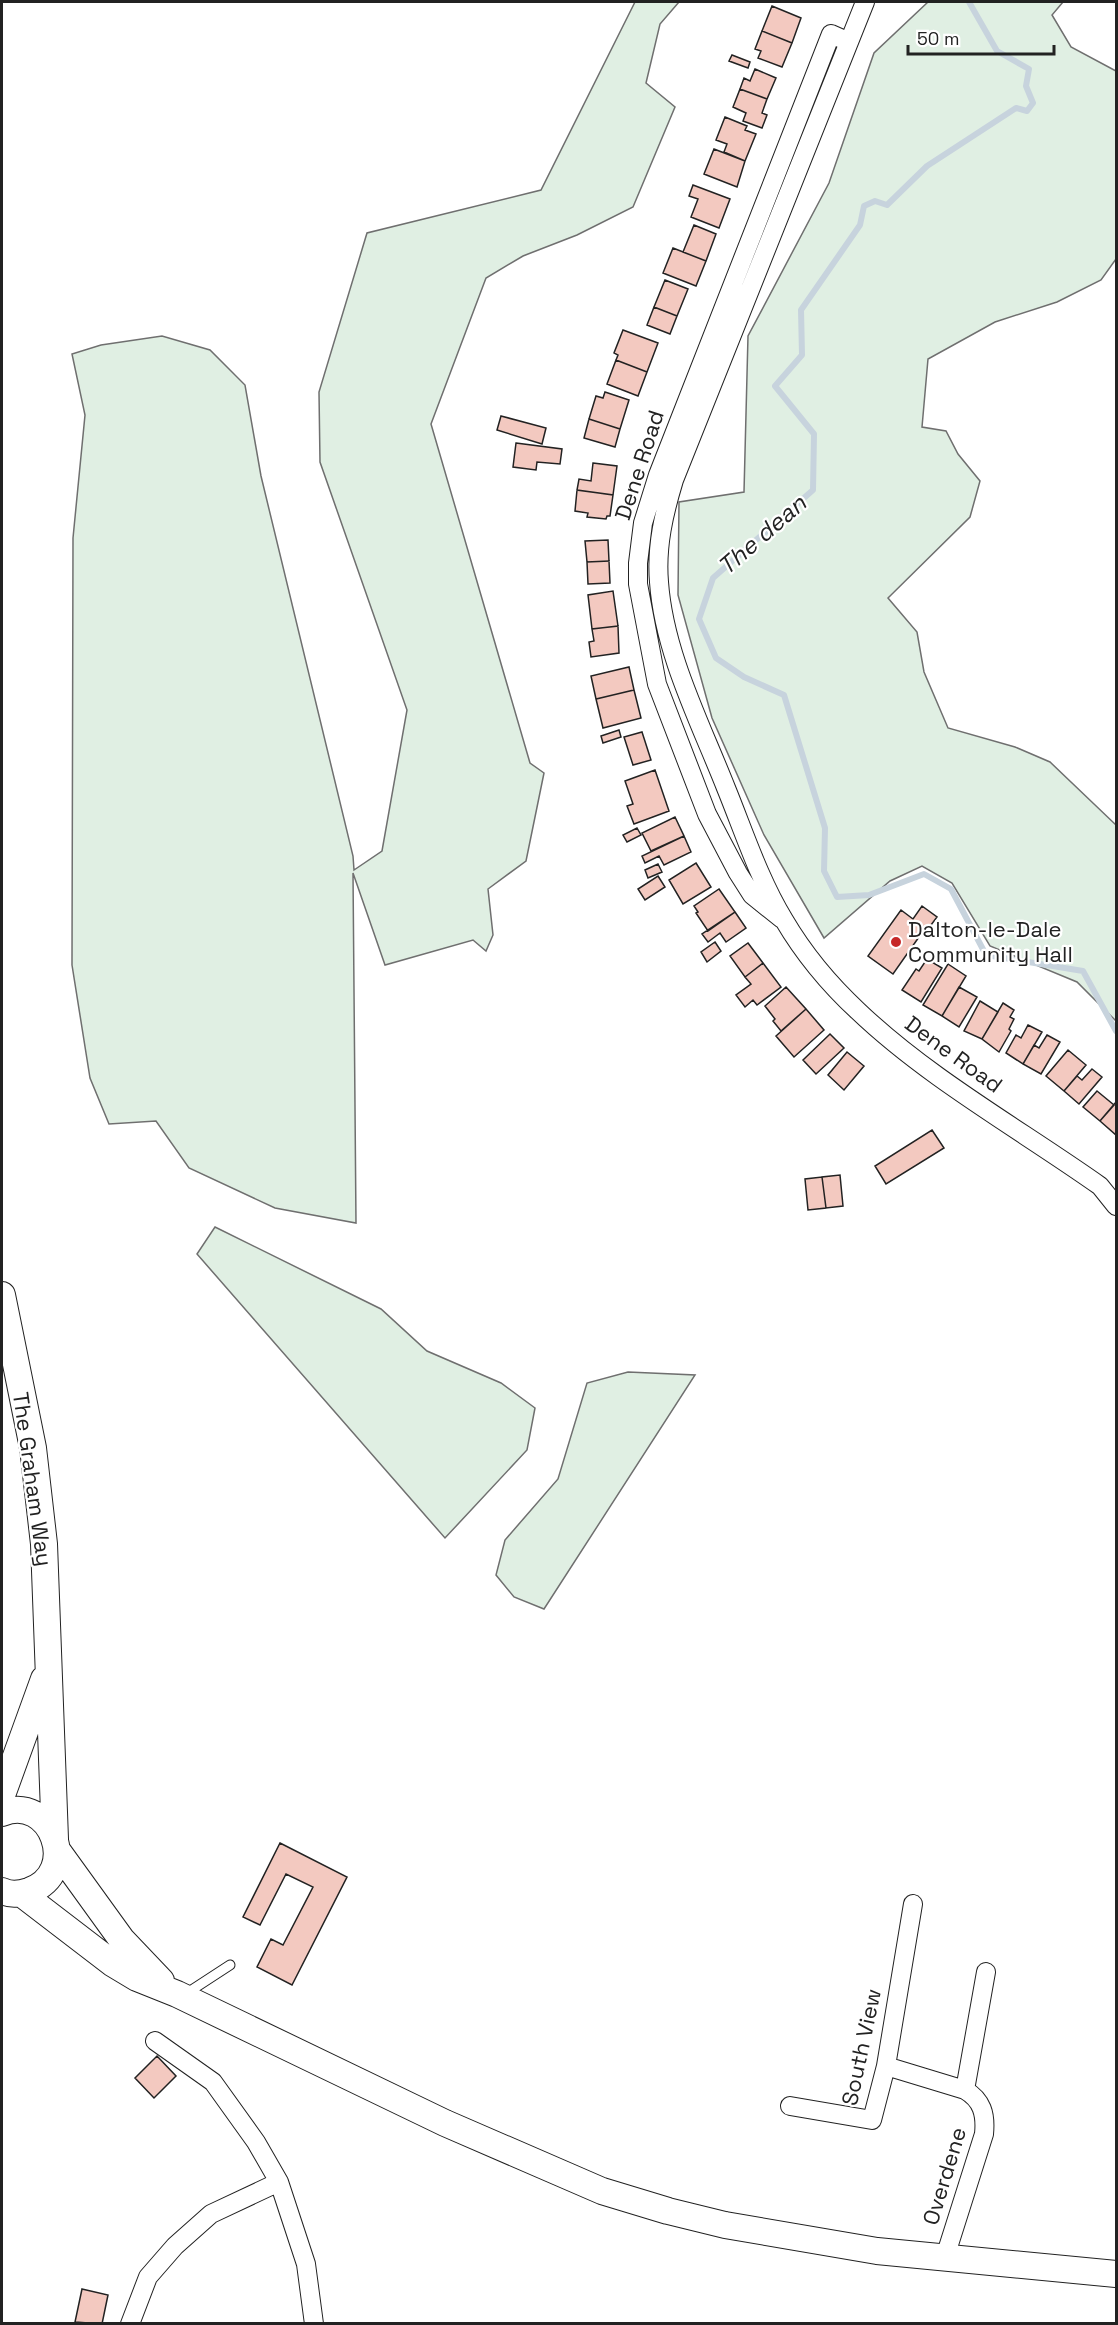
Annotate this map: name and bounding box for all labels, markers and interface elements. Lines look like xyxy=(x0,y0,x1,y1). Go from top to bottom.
scale bar xyxy=(908,18,1054,56)
text: 50 m xyxy=(917,27,959,50)
street label: Dene Road xyxy=(608,407,670,523)
water label: The dean xyxy=(711,487,813,582)
place label: Dalton-le-Dale Community Hall xyxy=(908,915,1073,968)
marker: Dalton-le-Dale Community Hall xyxy=(889,935,903,949)
street label: Dene Road xyxy=(900,1009,1008,1099)
street label: The Graham Way xyxy=(7,1390,59,1568)
street label: South View xyxy=(835,1986,887,2108)
street label: Overdene xyxy=(916,2124,972,2228)

